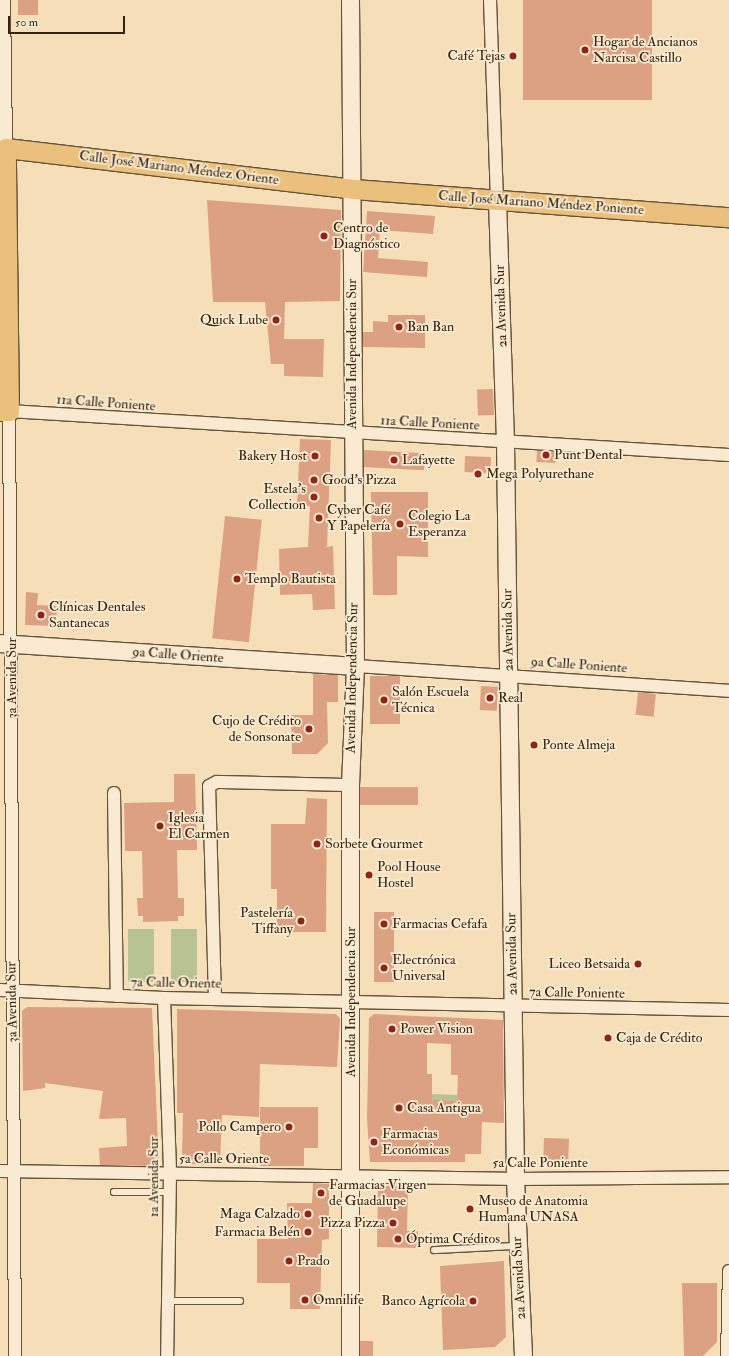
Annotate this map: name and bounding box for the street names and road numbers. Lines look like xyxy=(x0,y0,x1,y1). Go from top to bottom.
street label: Calle José Mariano Méndez Oriente xyxy=(78,147,280,189)
street label: Calle José Mariano Méndez Poniente xyxy=(438,187,644,219)
street label: 2a Avenida Sur xyxy=(491,264,511,348)
street label: Avenida Independencia Sur xyxy=(344,279,360,429)
street label: 11a Calle Poniente xyxy=(56,391,156,415)
street label: 11a Calle Poniente xyxy=(380,412,480,434)
street label: 2a Avenida Sur xyxy=(499,588,517,672)
street label: Avenida Independencia Sur xyxy=(342,603,362,753)
street label: 3a Avenida Sur xyxy=(4,637,20,719)
street label: 9a Calle Oriente xyxy=(132,643,224,667)
street label: 9a Calle Poniente xyxy=(530,653,628,677)
street label: 2a Avenida Sur xyxy=(503,912,521,996)
street label: Avenida Independencia Sur xyxy=(343,927,359,1077)
street label: 3a Avenida Sur xyxy=(3,961,21,1043)
street label: 7a Calle Oriente xyxy=(131,974,221,992)
street label: 7a Calle Poniente xyxy=(529,984,625,1002)
street label: 1a Avenida Sur xyxy=(146,1137,162,1217)
street label: 5a Calle Oriente xyxy=(179,1151,269,1167)
street label: 5a Calle Poniente xyxy=(492,1155,588,1171)
street label: 2a Avenida Sur xyxy=(508,1236,530,1320)

